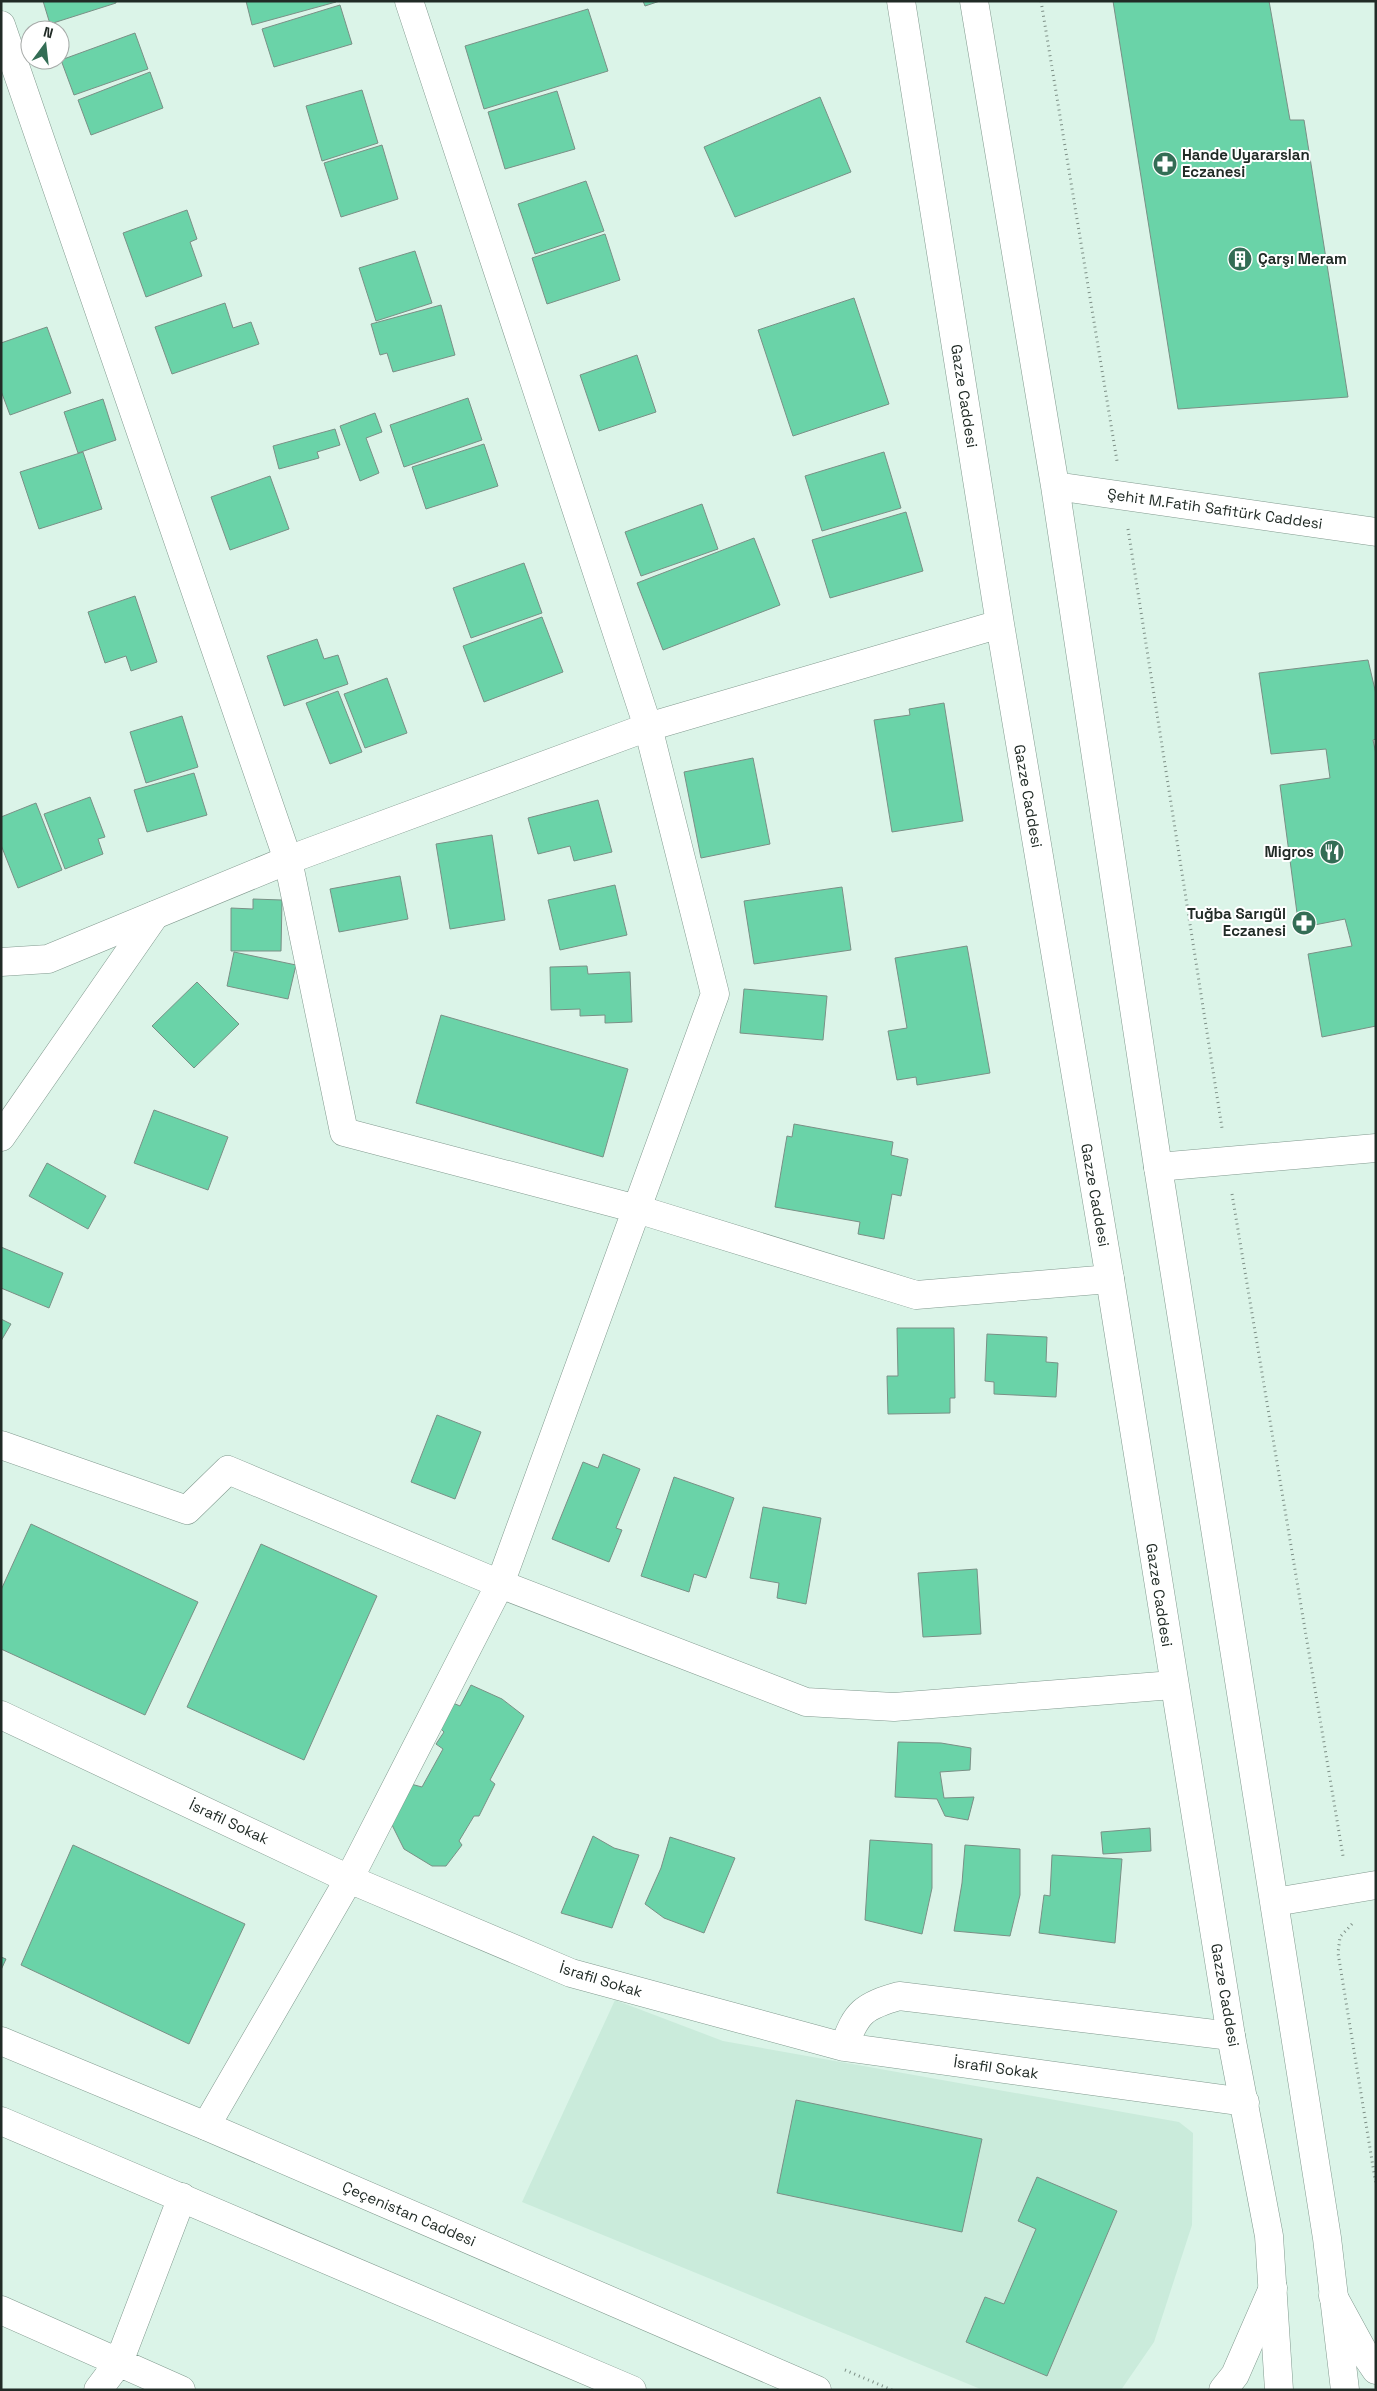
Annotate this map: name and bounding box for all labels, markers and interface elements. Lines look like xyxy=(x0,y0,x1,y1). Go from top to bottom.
north arrow xyxy=(20,20,70,70)
text: N xyxy=(41,23,55,42)
place label: Hande Uyararslan Eczanesi xyxy=(1182,145,1310,181)
pharmacy icon: Hande Uyararslan Eczanesi xyxy=(1152,151,1178,177)
building icon: Çarşı Meram xyxy=(1227,246,1253,272)
place label: Çarşı Meram xyxy=(1258,249,1347,268)
street label: Gazze Caddesi xyxy=(947,343,982,449)
street label: Şehit M.Fatih Safitürk Caddesi xyxy=(1106,484,1324,533)
street label: Gazze Caddesi xyxy=(1010,743,1047,849)
restaurant icon: Migros xyxy=(1319,839,1345,865)
place label: Migros xyxy=(1264,842,1314,861)
place label: Tuğba Sarıgül Eczanesi xyxy=(1187,904,1286,940)
pharmacy icon: Tuğba Sarıgül Eczanesi xyxy=(1291,910,1317,936)
street label: Gazze Caddesi xyxy=(1077,1142,1114,1248)
street label: Gazze Caddesi xyxy=(1142,1542,1177,1648)
street label: İsrafil Sokak xyxy=(186,1795,272,1848)
street label: Gazze Caddesi xyxy=(1207,1942,1244,2048)
street label: İsrafil Sokak xyxy=(557,1958,645,2001)
street label: İsrafil Sokak xyxy=(952,2052,1040,2083)
street label: Çeçenistan Caddesi xyxy=(340,2177,479,2250)

